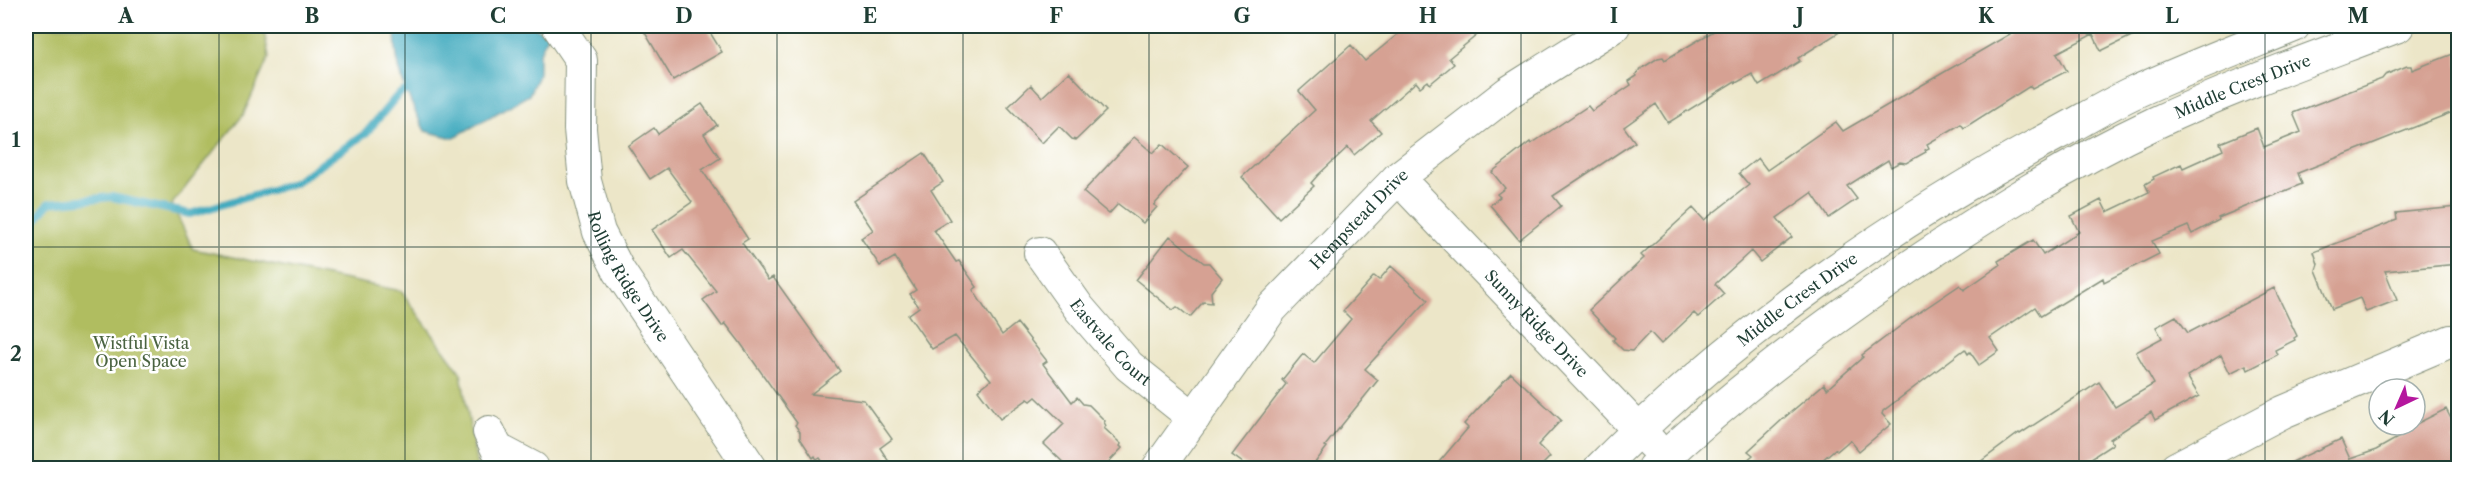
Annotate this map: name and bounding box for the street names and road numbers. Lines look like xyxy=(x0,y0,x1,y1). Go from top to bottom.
street label: Middle Crest Drive xyxy=(2171,50,2313,123)
street label: Hempstead Drive xyxy=(1305,164,1412,273)
street label: Rolling Ridge Drive xyxy=(584,209,674,346)
street label: Middle Crest Drive xyxy=(1733,248,1861,350)
street label: Sunny Ridge Drive xyxy=(1481,265,1593,381)
street label: Eastvale Court xyxy=(1066,295,1155,390)

